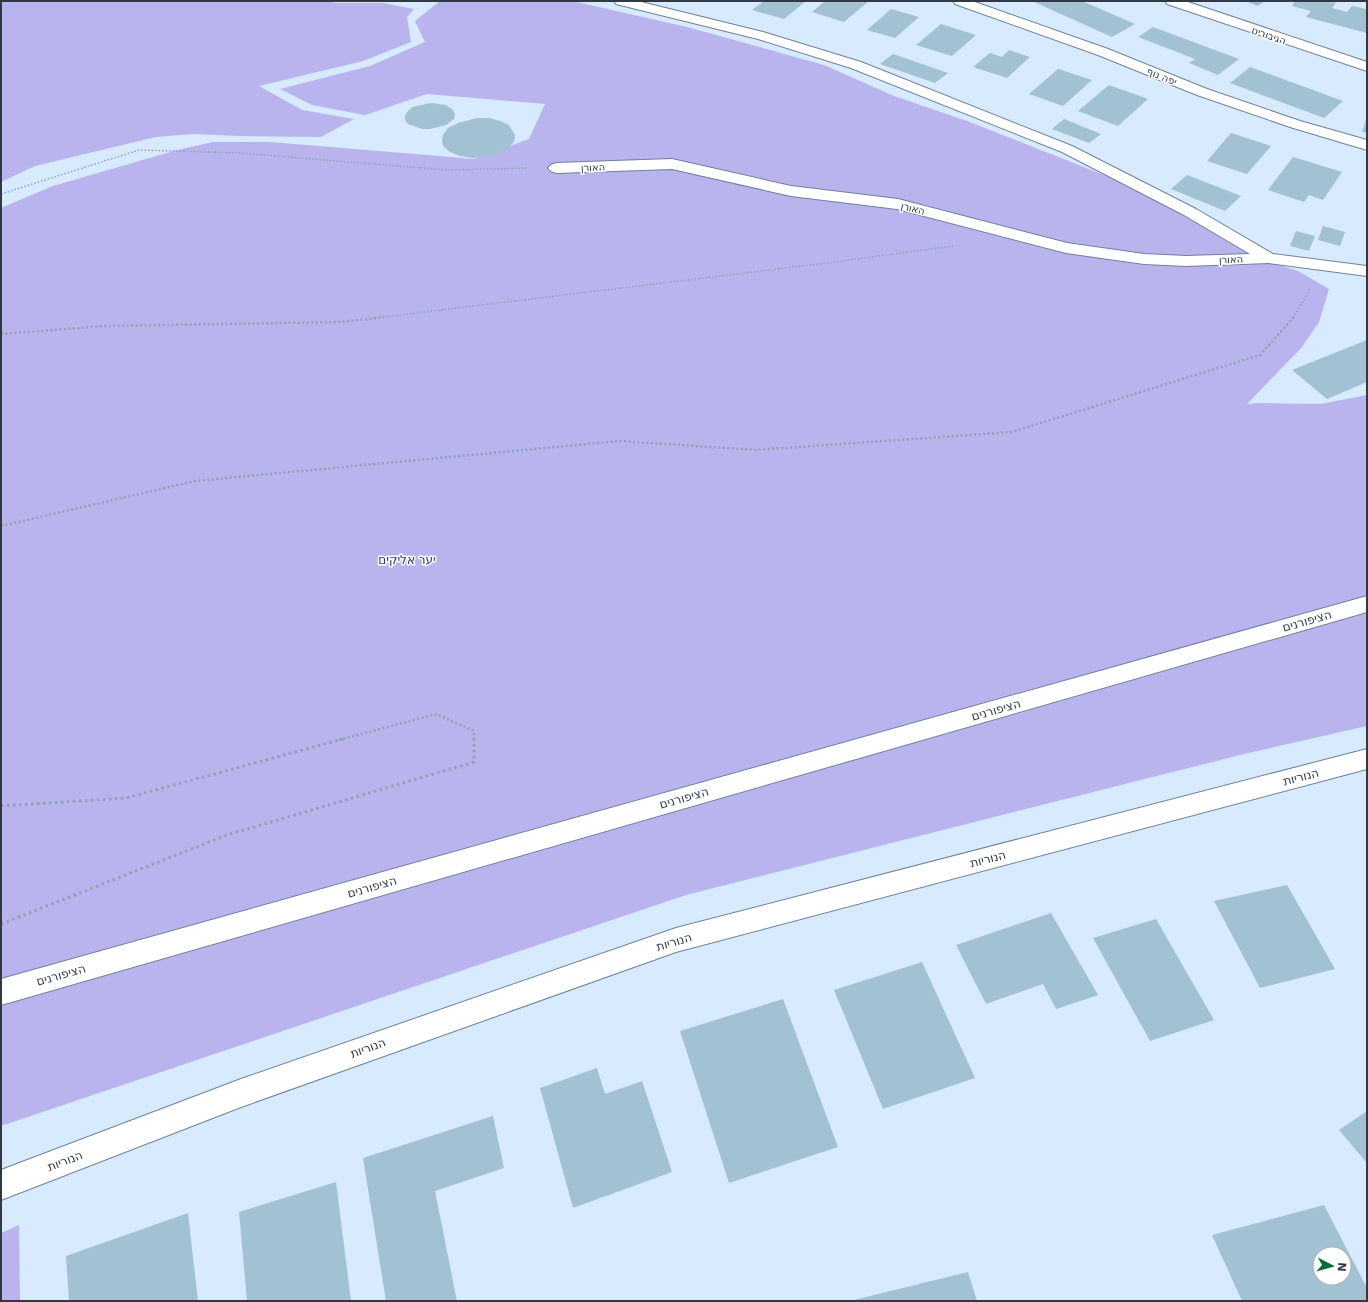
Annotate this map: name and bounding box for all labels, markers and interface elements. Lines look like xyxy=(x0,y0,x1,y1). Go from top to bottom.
street label: הגיבורים xyxy=(1250,24,1288,47)
street label: יפה נוף xyxy=(1145,65,1178,87)
street label: האורן xyxy=(581,162,605,173)
street label: האורן xyxy=(900,200,926,217)
street label: האורן xyxy=(1219,254,1243,265)
park label: יער אליקים xyxy=(378,553,436,567)
street label: הציפורנים xyxy=(1281,607,1333,635)
street label: הציפורנים xyxy=(970,696,1022,724)
street label: הנוריות xyxy=(1282,766,1320,788)
street label: הציפורנים xyxy=(658,784,710,812)
street label: הנוריות xyxy=(969,848,1007,870)
street label: הציפורנים xyxy=(346,873,398,901)
street label: הנוריות xyxy=(654,930,694,954)
street label: הציפורנים xyxy=(35,961,87,989)
street label: הנוריות xyxy=(348,1035,388,1061)
street label: הנוריות xyxy=(45,1148,85,1174)
north arrow xyxy=(1312,1246,1352,1286)
text: N xyxy=(1335,1262,1348,1272)

